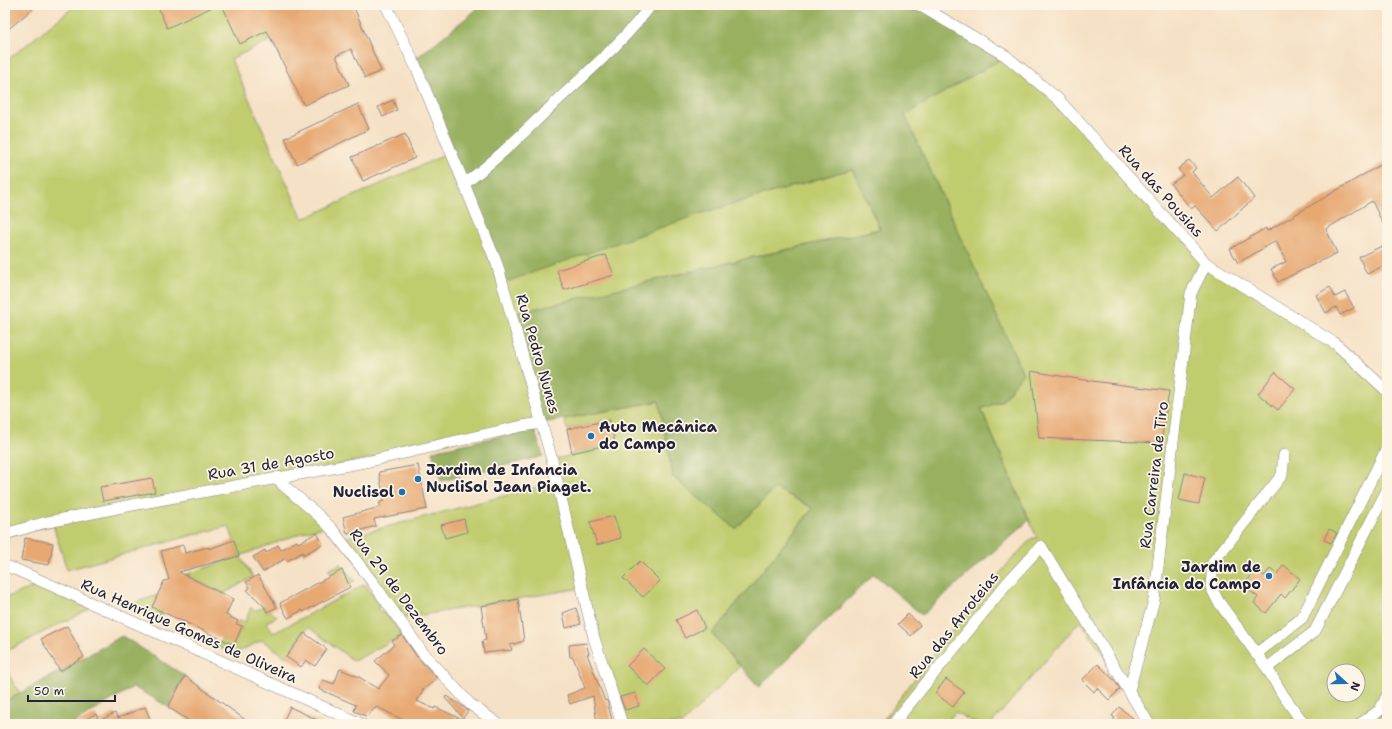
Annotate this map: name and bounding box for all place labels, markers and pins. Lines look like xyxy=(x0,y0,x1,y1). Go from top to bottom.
place label: Auto Mecânica do Campo xyxy=(599,417,718,454)
marker: Auto Mecânica do Campo xyxy=(586,431,596,441)
place label: Jardim de Infancia NucliSol Jean Piaget. xyxy=(426,460,591,497)
marker: Jardim de Infancia NucliSol Jean Piaget. xyxy=(413,474,423,484)
place label: Nuclisol xyxy=(333,482,394,502)
marker: Nuclisol xyxy=(397,487,407,497)
place label: Jardim de Infância do Campo xyxy=(1113,557,1261,594)
marker: Jardim de Infância do Campo xyxy=(1264,571,1274,581)

